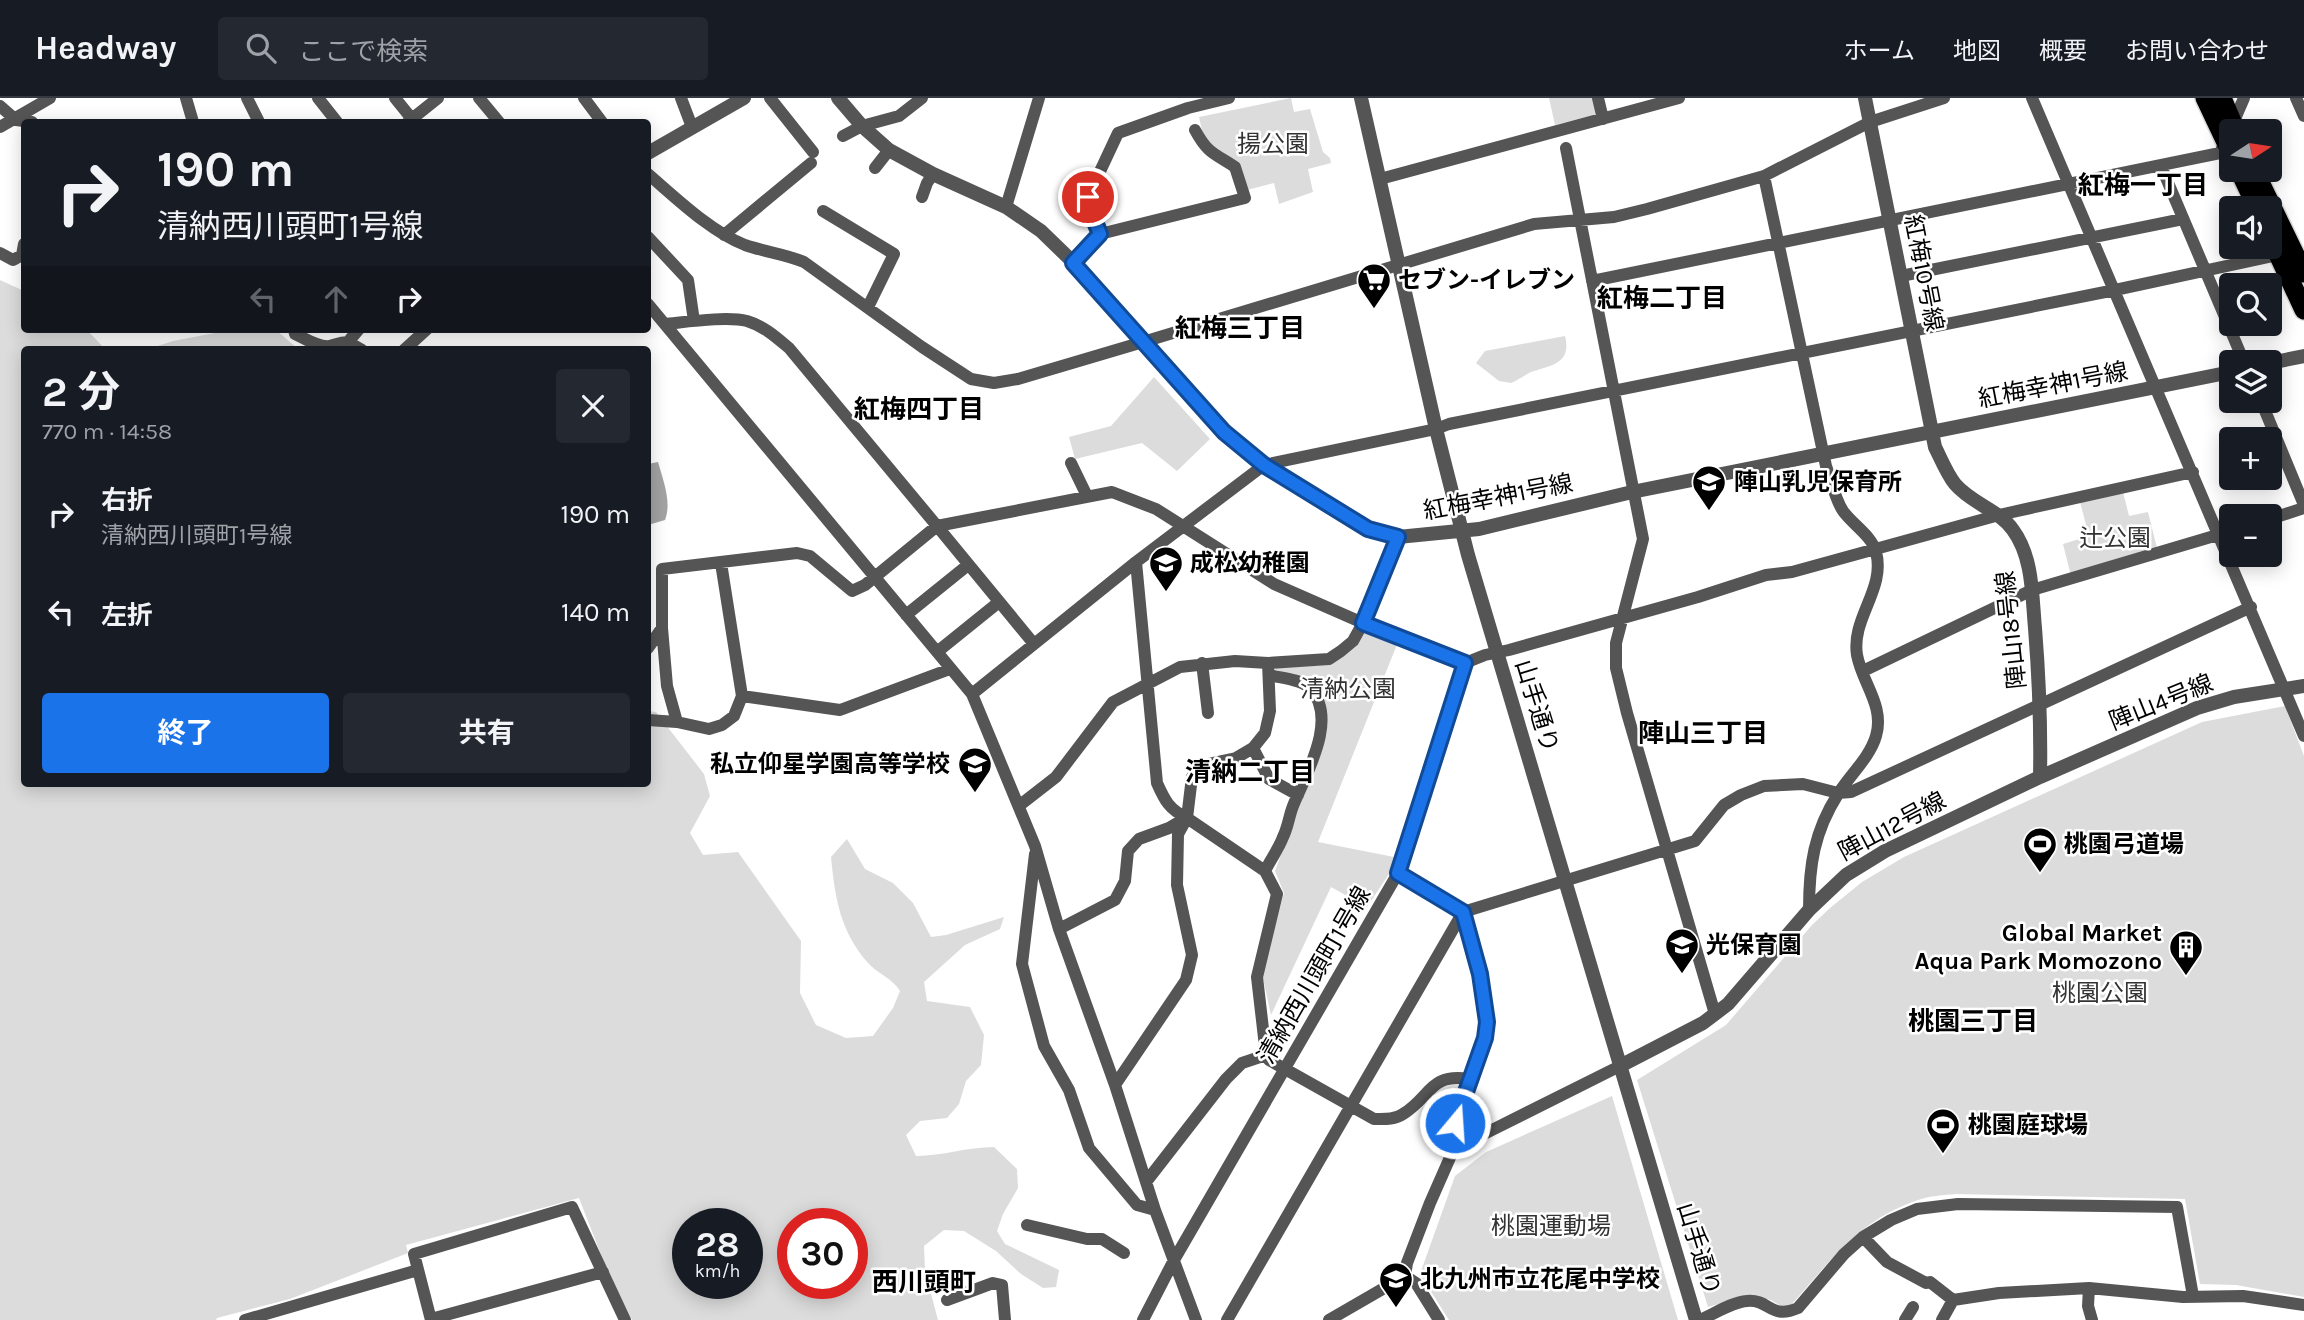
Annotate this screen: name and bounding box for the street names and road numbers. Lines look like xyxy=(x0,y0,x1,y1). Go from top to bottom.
street label: 紅梅10号線 xyxy=(1899,212,1949,334)
street label: 紅梅幸神1号線 xyxy=(1976,357,2130,413)
street label: 紅梅幸神1号線 xyxy=(1421,469,1575,525)
street label: 陣山18号線 xyxy=(1991,570,2031,690)
street label: 山手通り xyxy=(1510,656,1564,756)
street label: 陣山4号線 xyxy=(2105,669,2217,735)
street label: 陣山12号線 xyxy=(1833,786,1951,866)
street label: 清納西川頭町1号線 xyxy=(1252,881,1376,1069)
street label: 山手通り xyxy=(1672,1199,1726,1299)

